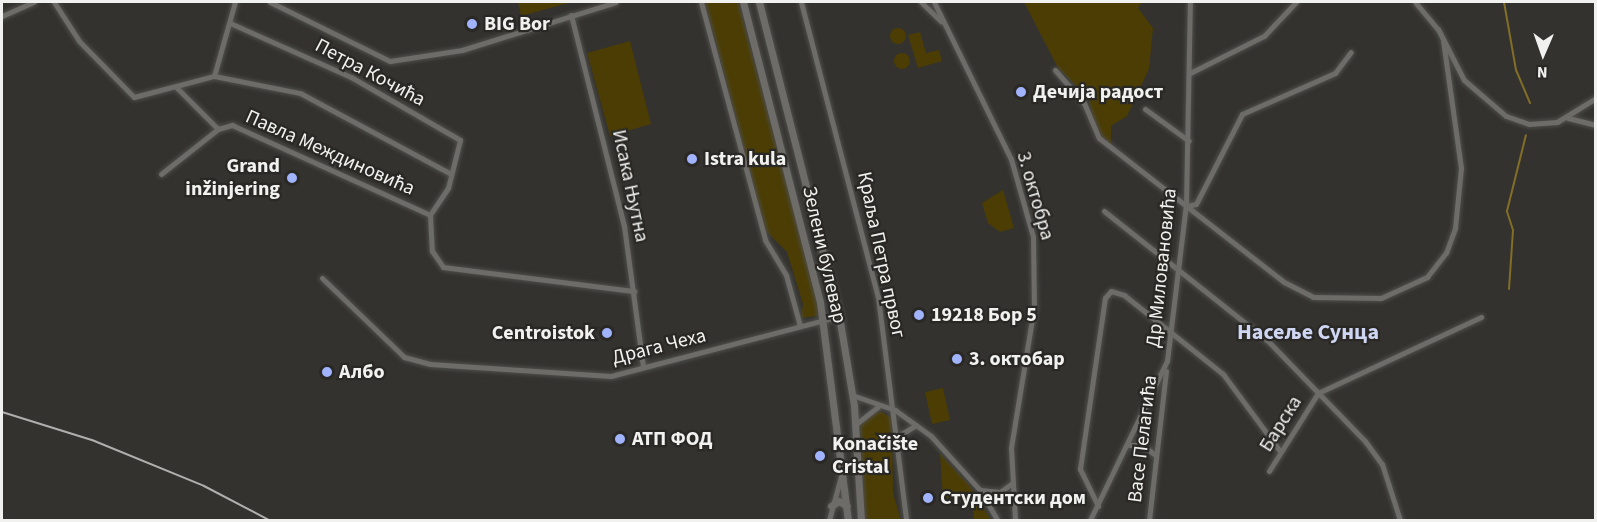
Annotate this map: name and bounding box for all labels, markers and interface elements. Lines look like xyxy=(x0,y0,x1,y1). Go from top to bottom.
place label: BIG Bor xyxy=(484,12,550,36)
marker: BIG Bor xyxy=(465,17,479,31)
north arrow xyxy=(1513,24,1573,84)
street label: Петра Кочића xyxy=(311,34,429,112)
text: N xyxy=(1537,61,1548,83)
place label: Дечија радост xyxy=(1033,80,1163,104)
marker: Дечија радост xyxy=(1014,85,1028,99)
street label: Павла Междиновића xyxy=(242,105,418,201)
street label: Исака Њутна xyxy=(606,128,654,244)
place label: Istra kula xyxy=(704,147,786,171)
street label: 3. октобра xyxy=(1011,149,1059,243)
marker: Istra kula xyxy=(685,152,699,166)
place label: Grand inžinjering xyxy=(185,154,280,201)
street label: Краља Петра првог xyxy=(852,170,910,340)
marker: Grand inžinjering xyxy=(285,171,299,185)
street label: Зелени булевар xyxy=(797,184,851,326)
street label: Др Миловановића xyxy=(1142,187,1182,349)
place label: 19218 Бор 5 xyxy=(931,303,1037,327)
marker: 19218 Бор 5 xyxy=(912,308,926,322)
district label: Насеље Сунца xyxy=(1237,320,1379,346)
place label: Centroistok xyxy=(492,321,595,345)
street label: Драга Чеха xyxy=(609,324,709,370)
marker: Centroistok xyxy=(600,326,614,340)
place label: 3. октобар xyxy=(969,347,1065,371)
marker: 3. октобар xyxy=(950,352,964,366)
place label: Албо xyxy=(339,360,385,384)
marker: Албо xyxy=(320,365,334,379)
street label: Васе Пелагића xyxy=(1123,374,1163,504)
street label: Барска xyxy=(1254,391,1308,457)
place label: АТП ФОД xyxy=(632,427,712,451)
marker: АТП ФОД xyxy=(613,432,627,446)
place label: Konačište Cristal xyxy=(832,432,918,479)
marker: Konačište Cristal xyxy=(813,449,827,463)
place label: Студентски дом xyxy=(940,486,1086,510)
marker: Студентски дом xyxy=(921,491,935,505)

